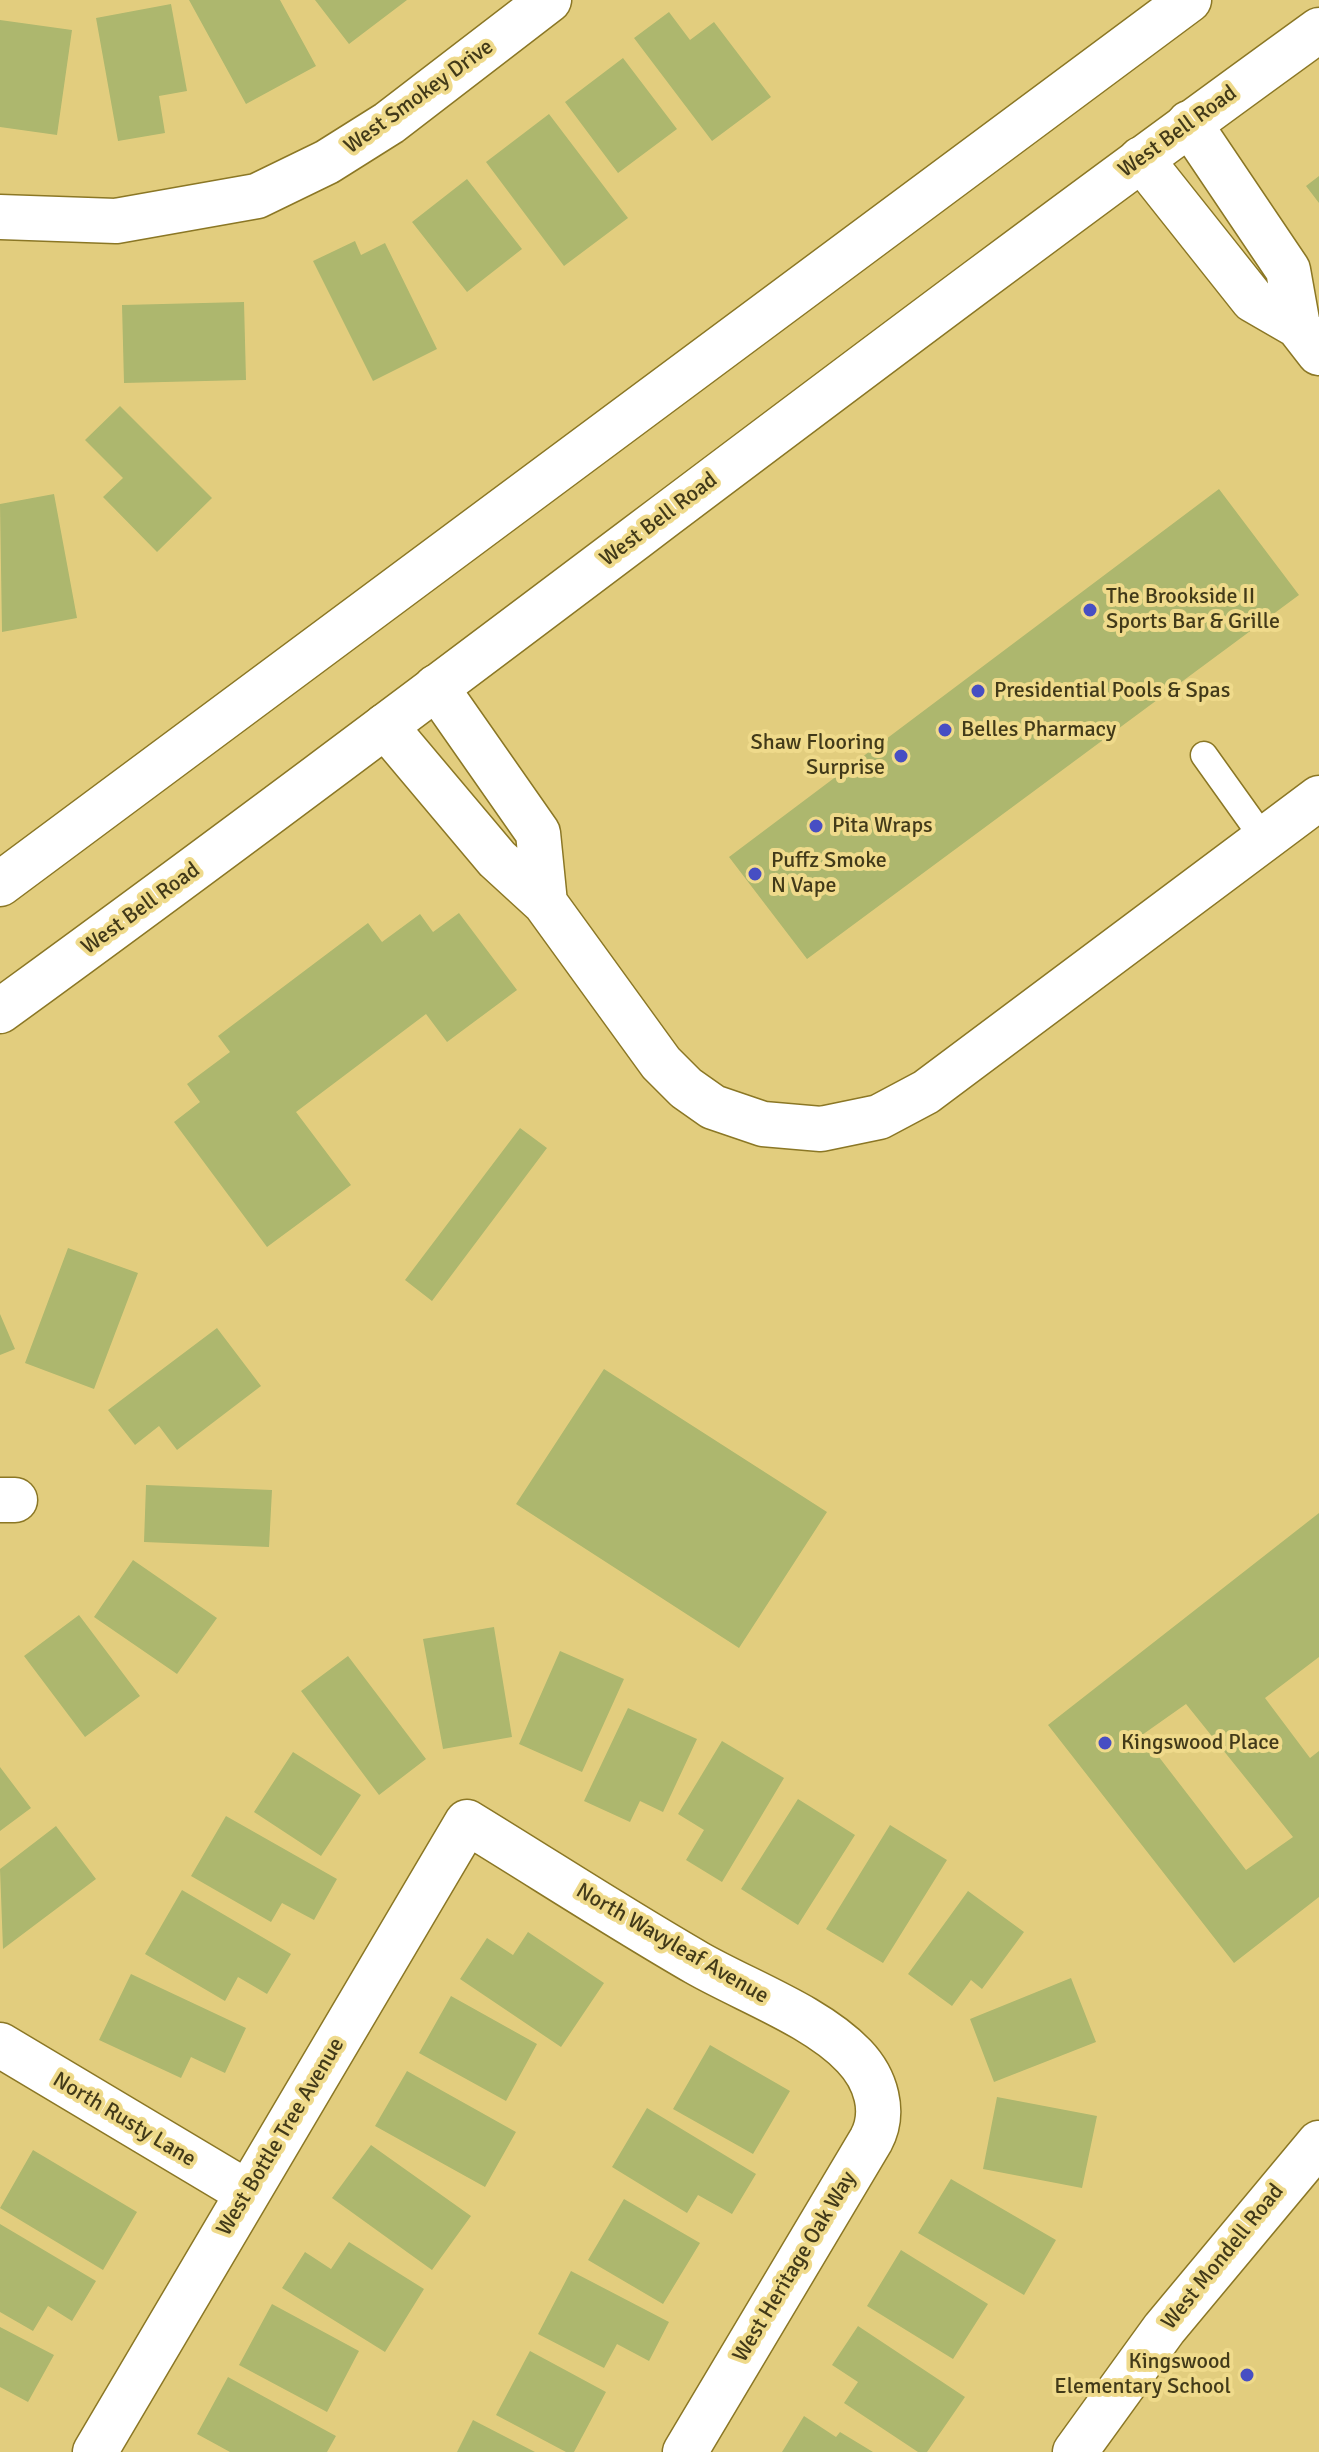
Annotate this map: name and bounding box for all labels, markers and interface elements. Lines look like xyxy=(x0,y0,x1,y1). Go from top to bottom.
street label: West Smokey Drive xyxy=(339,34,499,160)
street label: West Bell Road xyxy=(1114,80,1242,184)
street label: West Bell Road xyxy=(595,467,723,573)
place label: The Brookside II Sports Bar & Grille xyxy=(1106,584,1280,636)
marker: The Brookside II Sports Bar & Grille xyxy=(1081,601,1099,619)
place label: Presidential Pools & Spas xyxy=(994,678,1230,704)
marker: Presidential Pools & Spas xyxy=(969,682,987,700)
place label: Belles Pharmacy xyxy=(961,717,1116,743)
marker: Belles Pharmacy xyxy=(936,721,954,739)
place label: Shaw Flooring Surprise xyxy=(751,730,885,782)
marker: Shaw Flooring Surprise xyxy=(892,747,910,765)
place label: Pita Wraps xyxy=(832,813,933,839)
marker: Pita Wraps xyxy=(807,817,825,835)
place label: Puffz Smoke N Vape xyxy=(771,848,887,900)
street label: West Bell Road xyxy=(77,857,205,961)
marker: Puffz Smoke N Vape xyxy=(746,865,764,883)
place label: Kingswood Place xyxy=(1121,1730,1280,1756)
marker: Kingswood Place xyxy=(1096,1734,1114,1752)
street label: North Wavyleaf Avenue xyxy=(571,1878,773,2010)
street label: West Bottle Tree Avenue xyxy=(211,2033,351,2241)
street label: North Rusty Lane xyxy=(48,2067,200,2173)
street label: West Heritage Oak Way xyxy=(728,2167,862,2367)
street label: West Mondell Road xyxy=(1156,2179,1290,2335)
place label: Kingswood Elementary School xyxy=(1054,2349,1231,2400)
marker: Kingswood Elementary School xyxy=(1238,2366,1256,2384)

